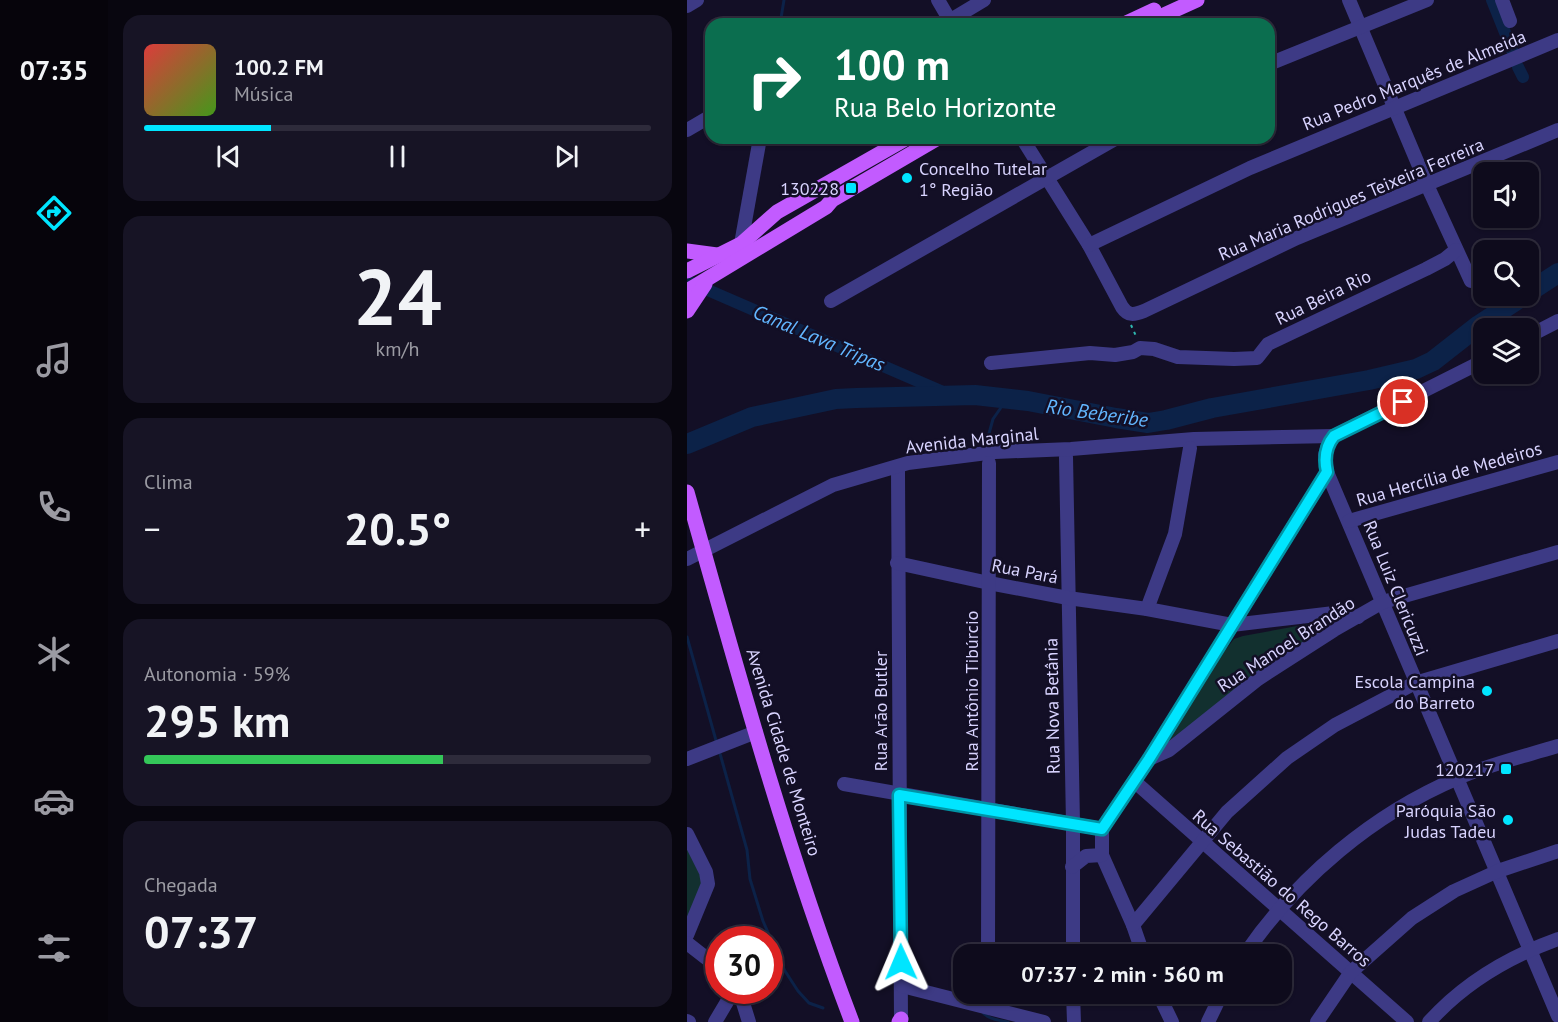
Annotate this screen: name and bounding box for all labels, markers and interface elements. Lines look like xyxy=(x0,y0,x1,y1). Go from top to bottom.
street label: Rua Pedro Marquês de Almeida xyxy=(1299,25,1529,135)
text: 100 m xyxy=(834,37,950,92)
icon: right xyxy=(735,42,813,120)
text: 07:35 xyxy=(20,53,88,87)
text: 100.2 FM xyxy=(234,53,324,81)
text: Música xyxy=(234,81,293,107)
text: Rua Belo Horizonte xyxy=(834,90,1056,124)
street label: Rua Maria Rodrigues Teixeira Ferreira xyxy=(1215,132,1487,266)
icon: previous xyxy=(212,140,245,173)
icon: pause xyxy=(381,140,414,173)
icon: next xyxy=(550,140,583,173)
place label: Concelho Tutelar 1° Região xyxy=(919,157,1047,201)
map controls xyxy=(1473,162,1539,384)
button: sound xyxy=(1473,162,1539,228)
marker: Concelho Tutelar 1° Região xyxy=(900,171,914,185)
place label: 130228 xyxy=(780,177,839,200)
marker: 130228 xyxy=(844,181,858,195)
icon: directions xyxy=(33,192,75,234)
button: search xyxy=(1473,240,1539,306)
text: 24 xyxy=(353,246,442,347)
street label: Rua Beira Rio xyxy=(1271,264,1375,330)
water label: Canal Lava Tripas xyxy=(749,299,889,377)
button: layers xyxy=(1473,318,1539,384)
text: km/h xyxy=(376,336,419,362)
icon: music xyxy=(33,339,75,381)
pin xyxy=(1377,376,1428,427)
icon: arrive xyxy=(1386,385,1419,418)
water label: Rio Beberibe xyxy=(1044,393,1151,433)
street label: Avenida Marginal xyxy=(904,422,1040,458)
street label: Rua Hercília de Medeiros xyxy=(1353,436,1545,512)
text: Clima xyxy=(144,469,193,495)
icon: phone xyxy=(33,486,75,528)
text: 20.5° xyxy=(344,499,451,557)
text: − xyxy=(144,507,161,550)
text: + xyxy=(634,507,651,550)
street label: Rua Luiz Clericuzzi xyxy=(1358,517,1434,659)
street label: Rua Pará xyxy=(990,553,1060,589)
street label: Rua Manoel Brandão xyxy=(1213,591,1359,697)
street label: Rua Antônio Tibúrcio xyxy=(960,611,983,771)
icon: climate xyxy=(33,633,75,675)
street label: Rua Nova Betânia xyxy=(1039,638,1065,774)
street label: Avenida Cidade de Monteiro xyxy=(741,645,827,859)
street label: Rua Arão Butler xyxy=(869,651,892,771)
text: Autonomia · 59% xyxy=(144,661,290,687)
place label: Escola Campina do Barreto xyxy=(1355,670,1475,714)
marker: Escola Campina do Barreto xyxy=(1480,684,1494,698)
text: 295 km xyxy=(144,691,290,749)
place label: 120217 xyxy=(1435,758,1494,781)
marker: 120217 xyxy=(1499,762,1513,776)
icon: car xyxy=(33,780,75,822)
place label: Paróquia São Judas Tadeu xyxy=(1396,799,1496,843)
street label: Rua Sebastião do Rego Barros xyxy=(1188,804,1376,972)
marker: Paróquia São Judas Tadeu xyxy=(1501,813,1515,827)
text: Chegada xyxy=(144,872,218,898)
text: 07:37 xyxy=(144,902,258,960)
speed limit sign: 30 xyxy=(705,926,783,1004)
icon: filters xyxy=(33,927,75,969)
position arrow xyxy=(869,930,933,994)
text: 07:37 · 2 min · 560 m xyxy=(1021,960,1224,988)

